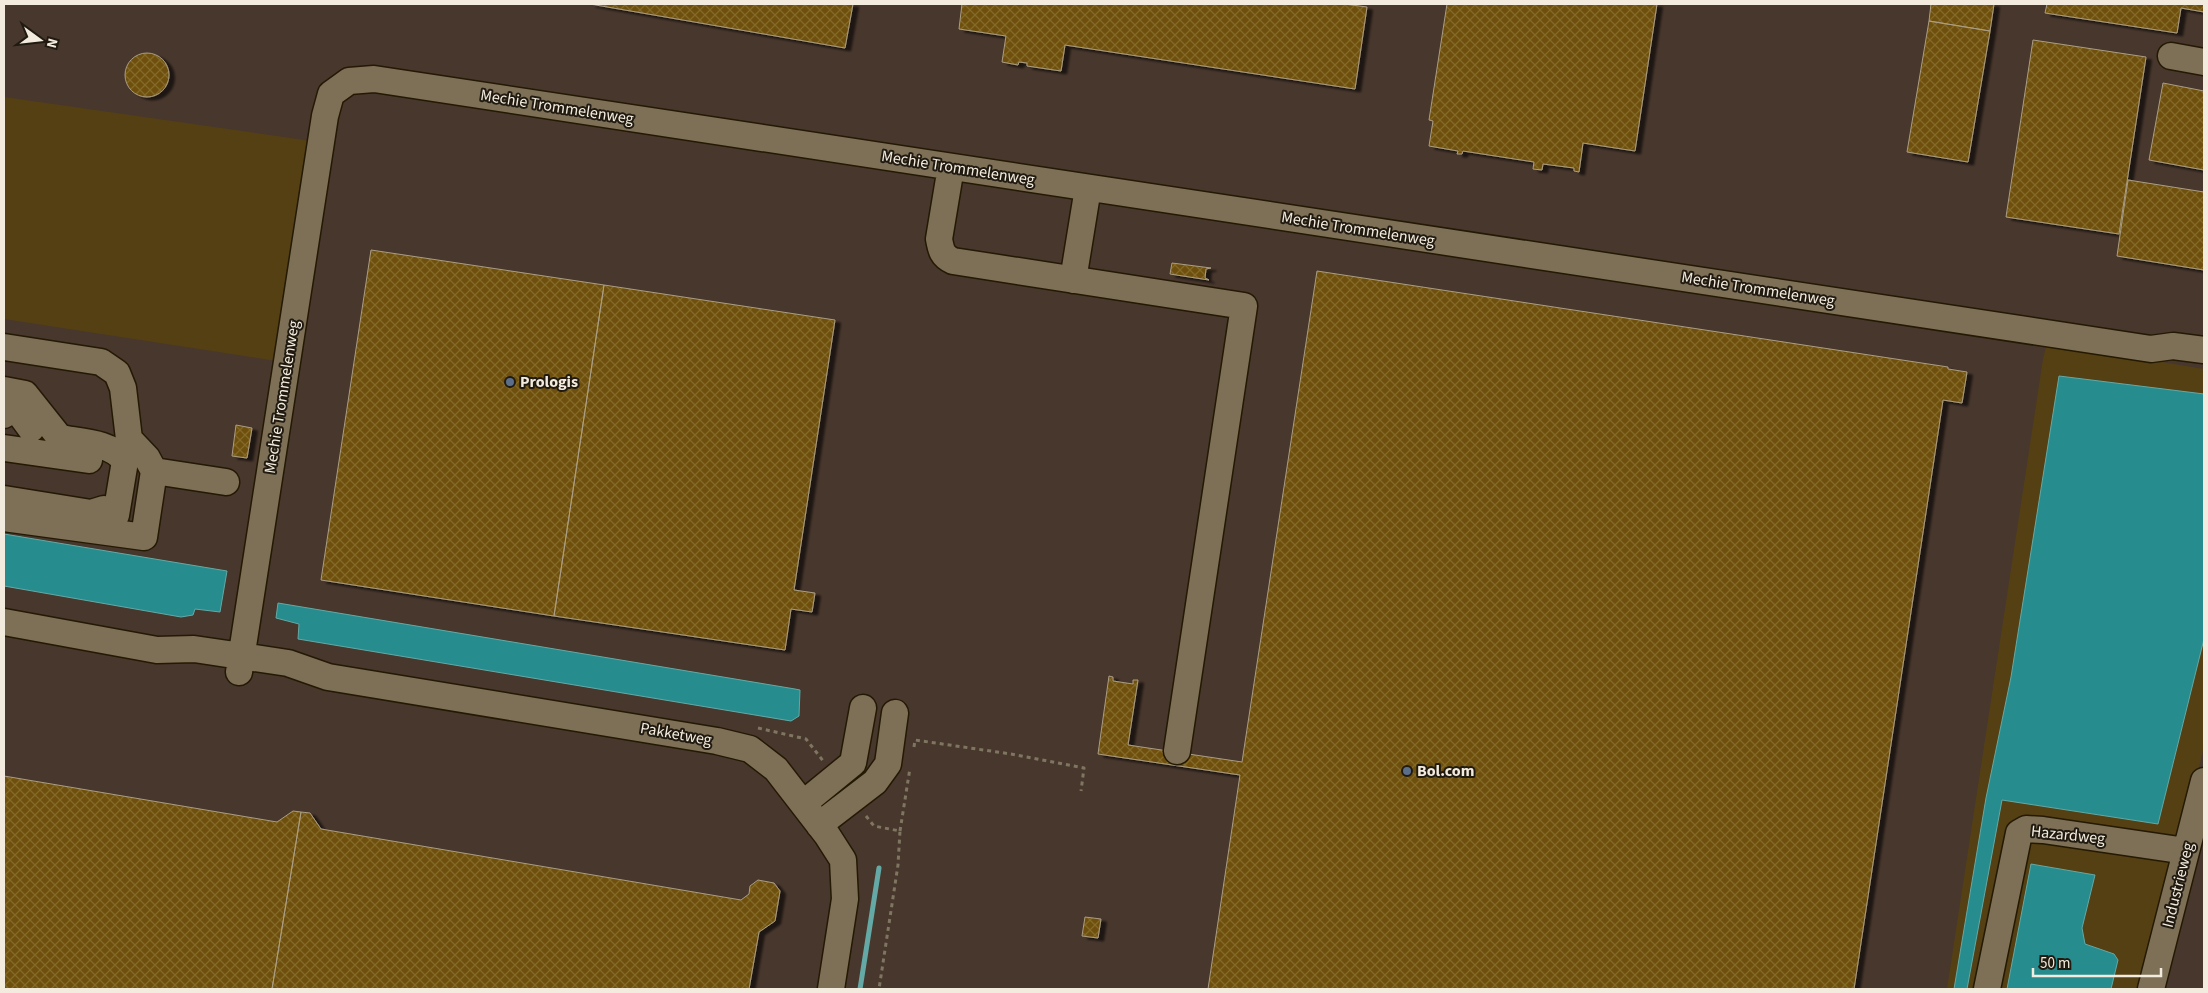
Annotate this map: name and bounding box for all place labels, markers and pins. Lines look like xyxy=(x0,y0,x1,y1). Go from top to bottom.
place label: Prologis xyxy=(520,371,578,393)
marker: Prologis xyxy=(504,376,516,388)
place label: Bol.com xyxy=(1417,760,1474,782)
marker: Bol.com xyxy=(1401,765,1413,777)

